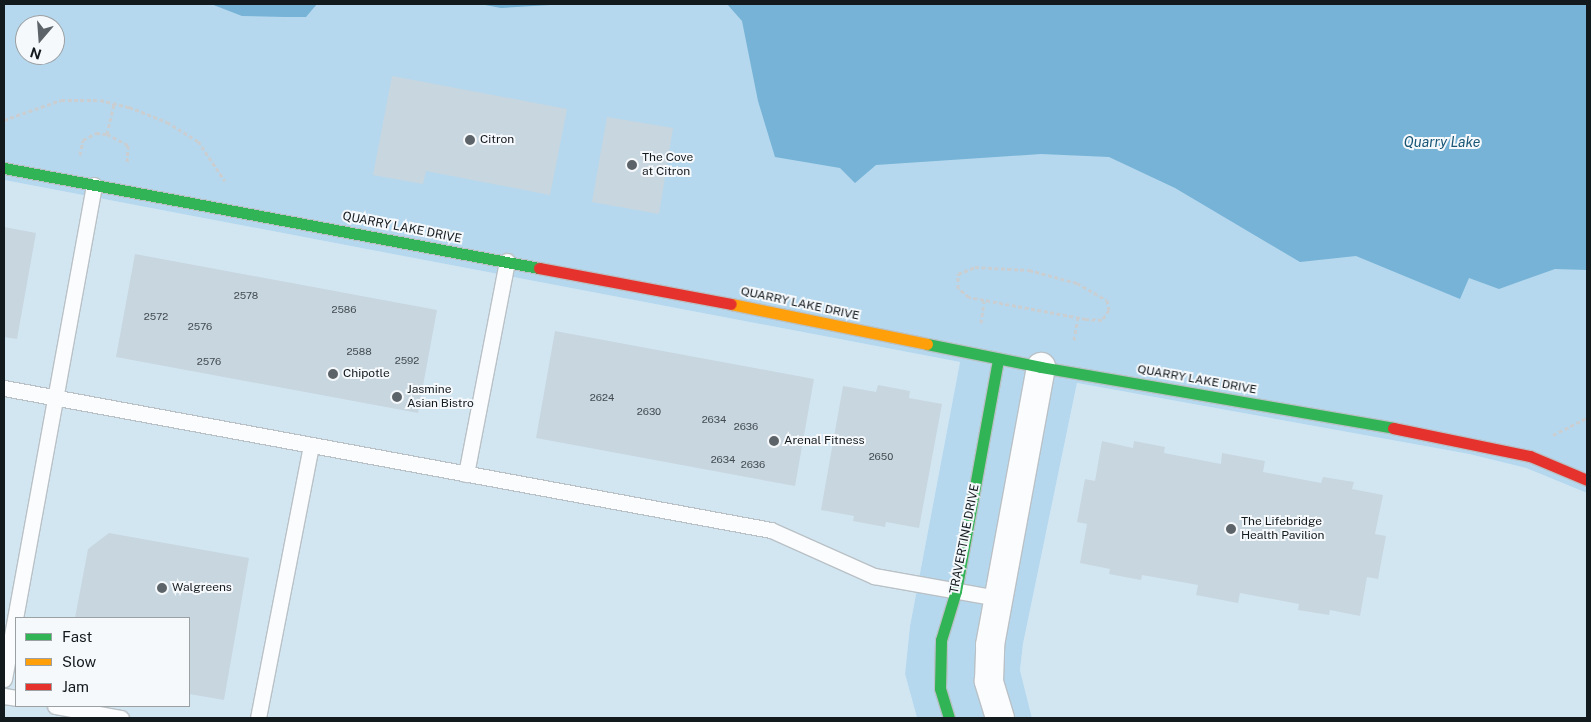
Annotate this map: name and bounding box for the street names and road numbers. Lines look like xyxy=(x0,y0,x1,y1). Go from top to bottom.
street label: QUARRY LAKE DRIVE xyxy=(341,209,463,247)
street label: QUARRY LAKE DRIVE xyxy=(739,284,861,324)
street label: QUARRY LAKE DRIVE xyxy=(1136,362,1258,398)
street label: TRAVERTINE DRIVE xyxy=(947,483,983,595)

